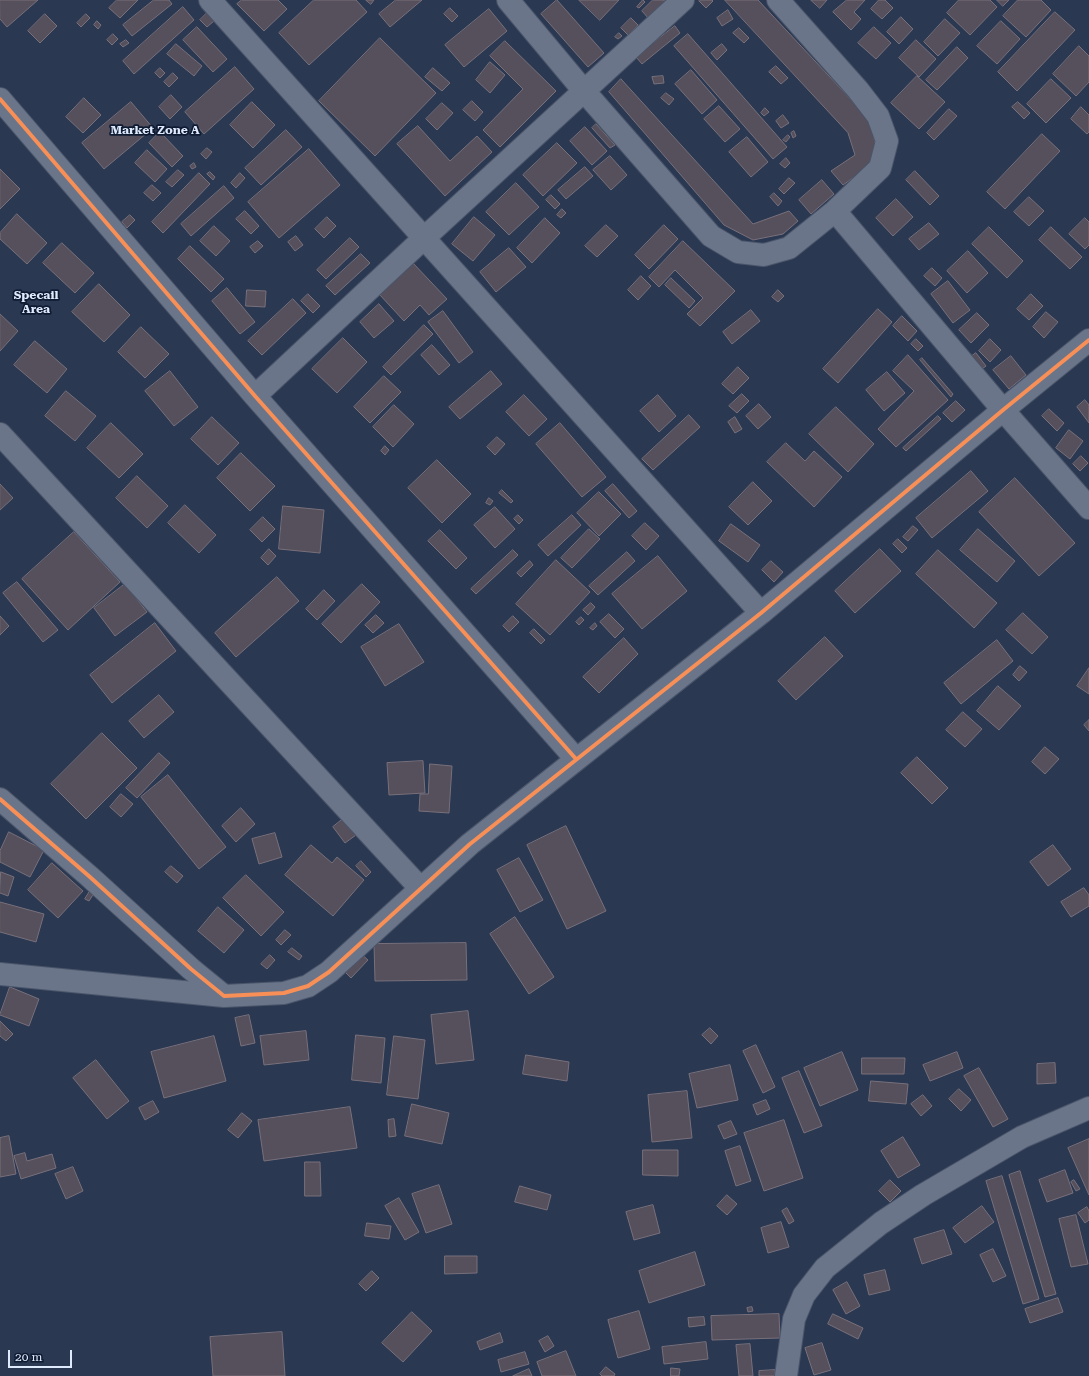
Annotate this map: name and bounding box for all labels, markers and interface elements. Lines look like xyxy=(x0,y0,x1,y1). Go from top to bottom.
district label: Market Zone A xyxy=(110,123,200,137)
district label: Specail Area xyxy=(14,288,58,316)
scale bar xyxy=(10,1342,74,1368)
text: 20 m xyxy=(15,1350,42,1364)

